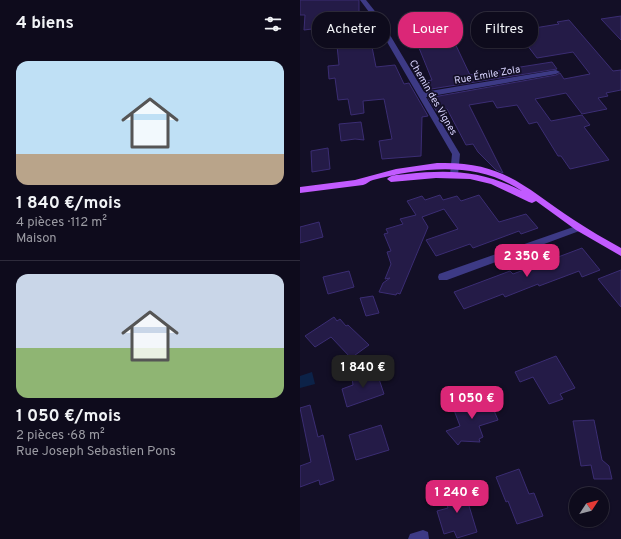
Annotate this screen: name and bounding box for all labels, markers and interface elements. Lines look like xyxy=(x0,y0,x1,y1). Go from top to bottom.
chip: Acheter xyxy=(312,12,390,48)
chip: Louer xyxy=(398,12,463,48)
chip: Filtres xyxy=(471,12,538,48)
text: 4 biens xyxy=(16,13,74,35)
icon: filters xyxy=(262,13,284,35)
street label: Chemin des Vignes xyxy=(406,58,460,138)
street label: Rue Émile Zola xyxy=(453,63,521,88)
icon: home xyxy=(114,87,186,159)
text: 1 840 €/mois xyxy=(16,193,121,215)
text: 4 pièces · 112 m² xyxy=(16,215,107,231)
text: Maison xyxy=(16,231,57,247)
pin: 2 350 € xyxy=(490,244,564,278)
text: 2 350 € xyxy=(504,249,550,265)
icon: home xyxy=(114,300,186,372)
pin: 1 840 € xyxy=(326,355,400,389)
text: 1 840 € xyxy=(340,360,386,376)
pin: 1 050 € xyxy=(435,386,509,420)
text: 1 050 € xyxy=(450,391,494,407)
text: 1 050 €/mois xyxy=(16,406,121,428)
text: 2 pièces · 68 m² xyxy=(16,428,105,444)
text: Rue Joseph Sebastien Pons xyxy=(16,444,176,460)
pin: 1 240 € xyxy=(420,480,494,514)
text: 1 240 € xyxy=(435,485,479,501)
north arrow xyxy=(569,487,609,527)
map controls xyxy=(569,487,609,527)

